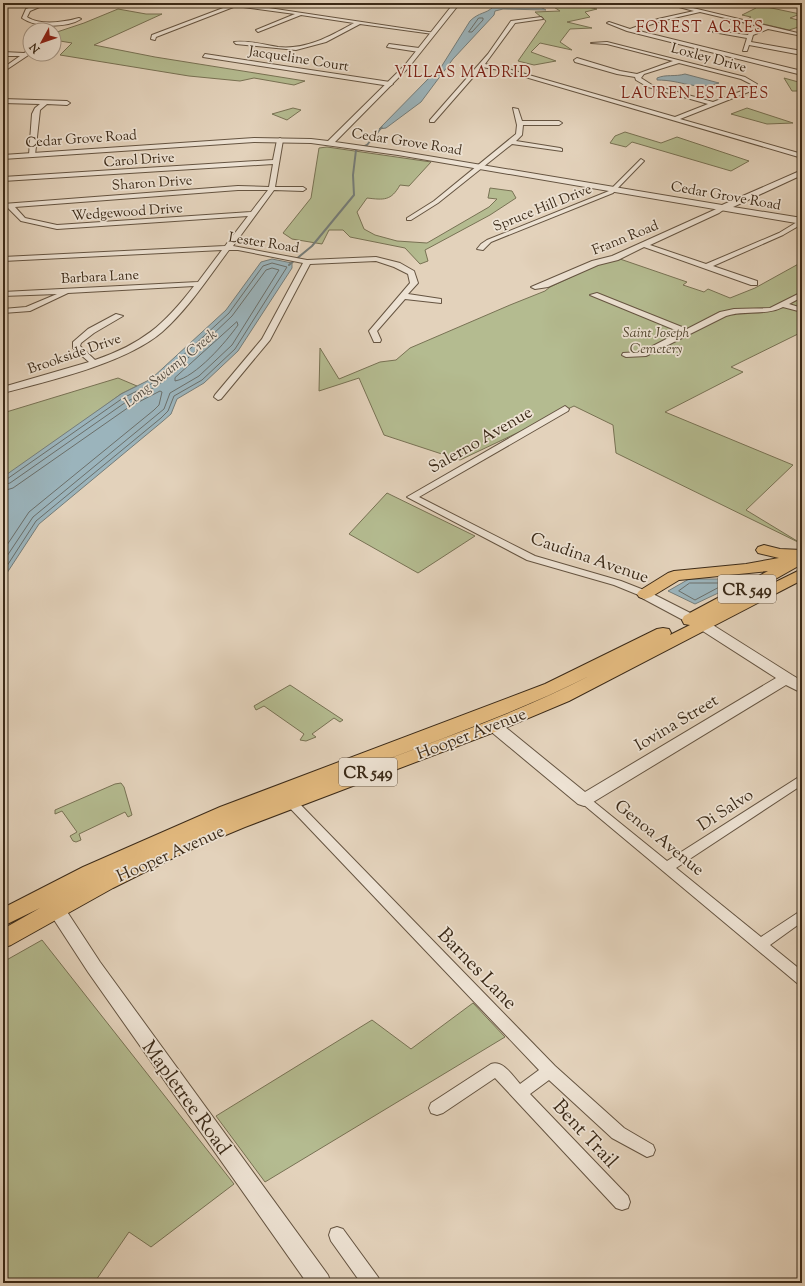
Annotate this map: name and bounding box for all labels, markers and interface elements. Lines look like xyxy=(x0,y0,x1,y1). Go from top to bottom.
district label: FOREST ACRES xyxy=(636,18,764,39)
north arrow xyxy=(22,22,62,62)
text: N xyxy=(26,39,45,57)
street label: Loxley Drive xyxy=(669,39,748,79)
street label: Jacqueline Court xyxy=(246,42,350,78)
district label: VILLAS MADRID xyxy=(394,63,532,84)
district label: LAUREN ESTATES xyxy=(621,84,769,105)
street label: Cedar Grove Road xyxy=(350,124,463,162)
street label: Cedar Grove Road xyxy=(25,126,138,154)
street label: Carol Drive xyxy=(103,149,175,173)
street label: Sharon Drive xyxy=(111,171,193,197)
street label: Cedar Grove Road xyxy=(669,177,782,217)
street label: Spruce Hill Drive xyxy=(490,180,595,238)
street label: Wedgewood Drive xyxy=(71,199,183,227)
street label: Frann Road xyxy=(589,216,662,261)
street label: Lester Road xyxy=(227,229,301,259)
street label: Barbara Lane xyxy=(60,266,140,290)
park label: Saint Joseph Cemetery xyxy=(623,324,689,360)
water label: Long Swamp Creek xyxy=(120,325,222,413)
street label: Brookside Drive xyxy=(25,330,124,380)
street label: Salerno Avenue xyxy=(425,401,537,480)
street label: Caudina Avenue xyxy=(527,527,652,590)
road number: CR 549 xyxy=(718,575,776,603)
street label: Iovina Street xyxy=(631,689,723,758)
street label: Hooper Avenue xyxy=(413,703,530,767)
road number: CR 549 xyxy=(339,758,397,786)
street label: Di Salvo xyxy=(693,784,759,838)
street label: Genoa Avenue xyxy=(609,795,709,882)
street label: Hooper Avenue xyxy=(113,820,229,889)
street label: Barnes Lane xyxy=(430,922,523,1017)
street label: Mapletree Road xyxy=(134,1035,236,1162)
street label: Bent Trail xyxy=(545,1094,624,1176)

